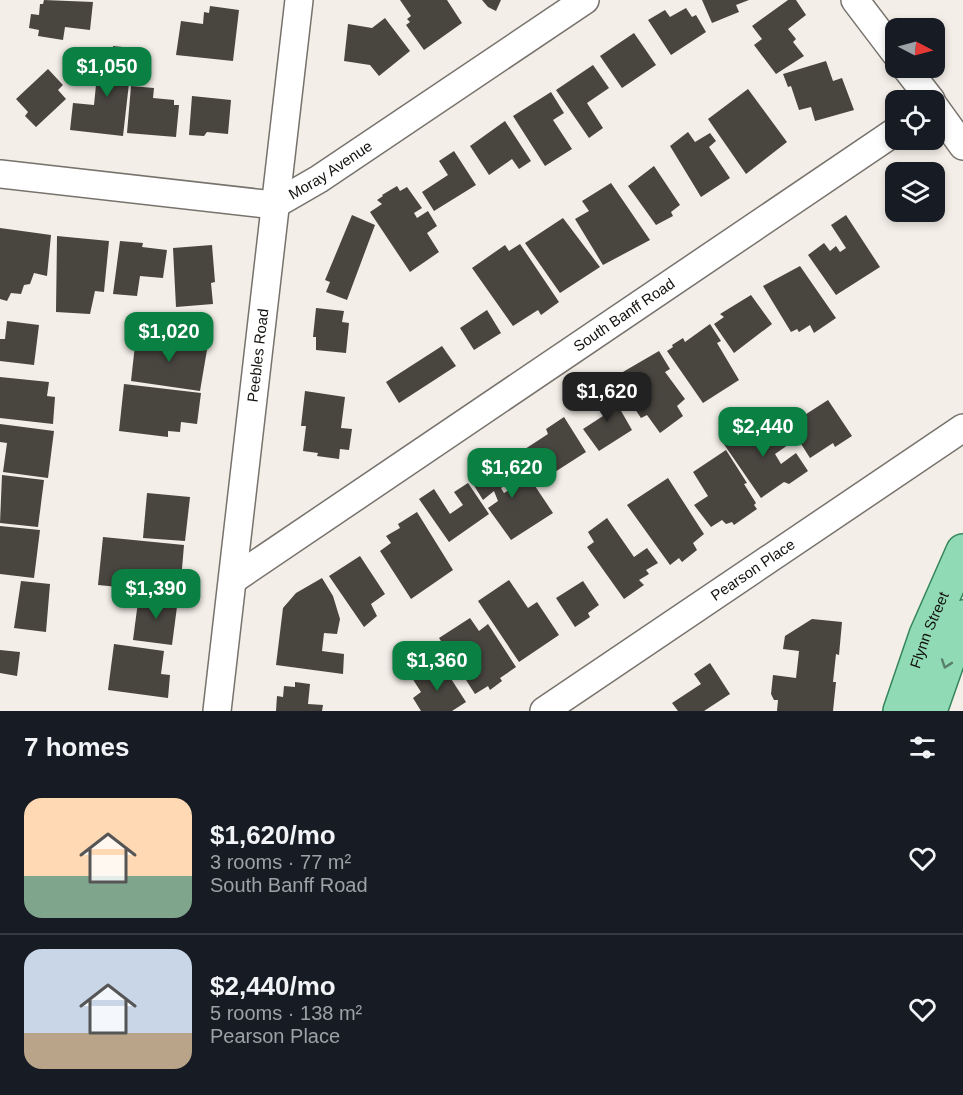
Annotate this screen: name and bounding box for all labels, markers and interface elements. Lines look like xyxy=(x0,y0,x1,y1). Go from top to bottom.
north arrow xyxy=(885,18,945,78)
map controls xyxy=(885,18,945,222)
pin: $1,050 xyxy=(58,47,156,98)
text: $1,050 xyxy=(76,55,138,77)
button: locate xyxy=(885,90,945,150)
street label: Moray Avenue xyxy=(285,137,375,203)
button: layers xyxy=(885,162,945,222)
street label: South Banff Road xyxy=(570,274,678,355)
street label: Peebles Road xyxy=(244,307,271,403)
pin: $1,020 xyxy=(120,312,218,363)
text: $1,020 xyxy=(138,320,200,342)
pin: $1,620 xyxy=(558,372,656,423)
text: $1,620 xyxy=(576,380,638,402)
pin: $2,440 xyxy=(714,407,812,458)
text: $2,440 xyxy=(732,415,794,437)
pin: $1,620 xyxy=(463,448,561,499)
text: $1,620 xyxy=(481,456,543,478)
street label: Pearson Place xyxy=(707,535,798,604)
pin: $1,390 xyxy=(107,569,205,620)
text: $1,390 xyxy=(125,577,187,599)
street label: Flynn Street xyxy=(906,588,952,671)
pin: $1,360 xyxy=(388,641,486,692)
text: $1,360 xyxy=(406,649,468,671)
one-way arrow xyxy=(940,658,953,669)
icon: filters xyxy=(906,731,939,764)
text: 7 homes xyxy=(24,732,130,762)
text: $1,620/mo xyxy=(210,820,336,850)
icon: home xyxy=(72,822,144,894)
icon: heart xyxy=(906,842,939,875)
text: 3 rooms · 77 m² xyxy=(210,851,351,873)
text: South Banff Road xyxy=(210,874,368,896)
text: $2,440/mo xyxy=(210,971,336,1001)
icon: home xyxy=(72,973,144,1045)
icon: heart xyxy=(906,993,939,1026)
text: 5 rooms · 138 m² xyxy=(210,1002,362,1024)
text: Pearson Place xyxy=(210,1025,340,1047)

